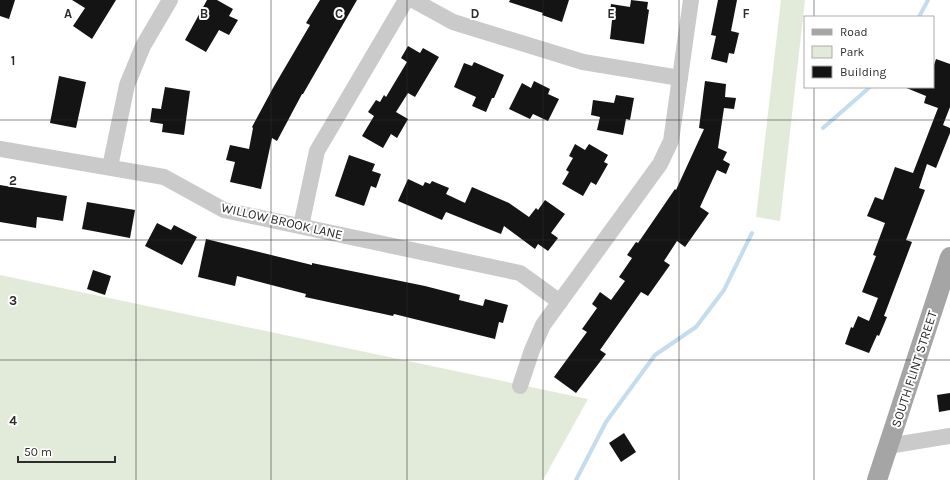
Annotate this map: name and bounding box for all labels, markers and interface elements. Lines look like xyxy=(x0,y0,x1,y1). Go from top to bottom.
text: A xyxy=(64,6,72,21)
text: B xyxy=(200,6,208,21)
text: C xyxy=(335,6,343,21)
text: D xyxy=(471,6,480,21)
text: E xyxy=(607,6,615,21)
text: F xyxy=(742,6,750,21)
legend xyxy=(804,16,934,88)
text: Road xyxy=(840,25,868,39)
text: Park xyxy=(840,45,865,59)
text: 1 xyxy=(11,53,15,68)
text: Building xyxy=(840,65,887,79)
text: 2 xyxy=(9,173,17,188)
street label: WILLOW BROOK LANE xyxy=(220,200,344,242)
text: 3 xyxy=(9,293,17,308)
street label: SOUTH FLINT STREET xyxy=(888,308,940,429)
text: 4 xyxy=(9,413,17,428)
scale bar xyxy=(18,438,115,464)
text: 50 m xyxy=(24,445,52,459)

